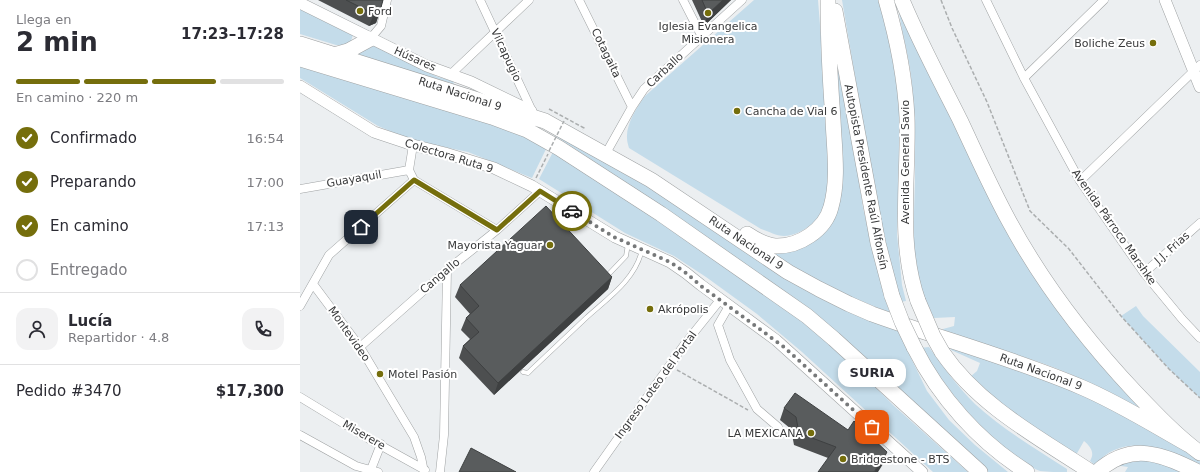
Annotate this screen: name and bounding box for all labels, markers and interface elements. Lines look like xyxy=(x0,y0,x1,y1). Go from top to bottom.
place label: Ford xyxy=(368,5,392,18)
marker: Ford xyxy=(355,6,365,16)
marker: Iglesia Evangelica Misionera xyxy=(703,8,713,18)
text: Llega en xyxy=(16,12,71,27)
place label: Iglesia Evangelica Misionera xyxy=(659,20,757,46)
text: 17:23–17:28 xyxy=(181,25,284,43)
street label: Vilcapugio xyxy=(488,26,524,84)
street label: Cotagaita xyxy=(588,26,624,80)
text: 2 min xyxy=(16,27,98,57)
place label: Boliche Zeus xyxy=(1074,37,1145,50)
marker: Boliche Zeus xyxy=(1148,38,1158,48)
street label: Húsares xyxy=(392,44,438,74)
street label: Carballo xyxy=(644,50,686,90)
street label: Ruta Nacional 9 xyxy=(417,74,503,114)
street label: Autopista Presidente Raúl Alfonsín xyxy=(842,83,890,271)
text: En camino · 220 m xyxy=(16,90,138,105)
street label: Avenida General Savio xyxy=(899,100,912,224)
place label: Cancha de Vial 6 xyxy=(745,105,838,118)
marker: Cancha de Vial 6 xyxy=(732,106,742,116)
icon: check xyxy=(16,127,38,149)
text: Confirmado xyxy=(50,129,137,147)
text: 16:54 xyxy=(247,131,284,146)
street label: Colectora Ruta 9 xyxy=(403,136,495,176)
street label: Avenida Párroco Marshke xyxy=(1069,167,1159,287)
street label: Guayaquil xyxy=(326,168,382,190)
icon: check xyxy=(16,171,38,193)
text: Preparando xyxy=(50,173,136,191)
text: 17:00 xyxy=(247,175,284,190)
courier xyxy=(552,191,592,231)
icon: car xyxy=(561,200,583,222)
pin xyxy=(344,210,378,244)
street label: Ruta Nacional 9 xyxy=(706,213,786,273)
icon: check xyxy=(16,215,38,237)
icon: home xyxy=(350,216,372,238)
text: En camino xyxy=(50,217,129,235)
text: 17:13 xyxy=(247,219,284,234)
street label: J.J. Frias xyxy=(1151,229,1192,268)
place label: Mayorista Yaguar xyxy=(448,239,542,252)
marker: Mayorista Yaguar xyxy=(545,240,555,250)
street label: Cangallo xyxy=(417,255,463,296)
text: Entregado xyxy=(50,261,127,279)
place label: Akrópolis xyxy=(658,303,709,316)
street label: Montevideo xyxy=(325,304,373,364)
marker: Akrópolis xyxy=(645,304,655,314)
button: person xyxy=(16,308,58,350)
button: phone xyxy=(242,308,284,350)
text: Lucía xyxy=(68,312,112,330)
street label: Ingreso Loteo del Portal xyxy=(613,329,699,441)
text: Repartidor · 4.8 xyxy=(68,330,169,345)
street label: Ruta Nacional 9 xyxy=(998,351,1084,393)
callout: SURIA xyxy=(838,359,906,387)
text: SURIA xyxy=(850,365,894,380)
place label: Motel Pasión xyxy=(388,368,457,381)
marker: Motel Pasión xyxy=(375,369,385,379)
text: Pedido #3470 xyxy=(16,382,122,400)
text: $17,300 xyxy=(216,382,284,400)
pin xyxy=(855,410,889,444)
icon: bag xyxy=(861,416,883,438)
street label: Miserere xyxy=(340,418,388,453)
place label: LA MEXICANA xyxy=(727,427,803,440)
marker: LA MEXICANA xyxy=(806,428,816,438)
place label: Bridgestone - BTS xyxy=(851,453,950,466)
marker: Bridgestone - BTS xyxy=(838,454,848,464)

